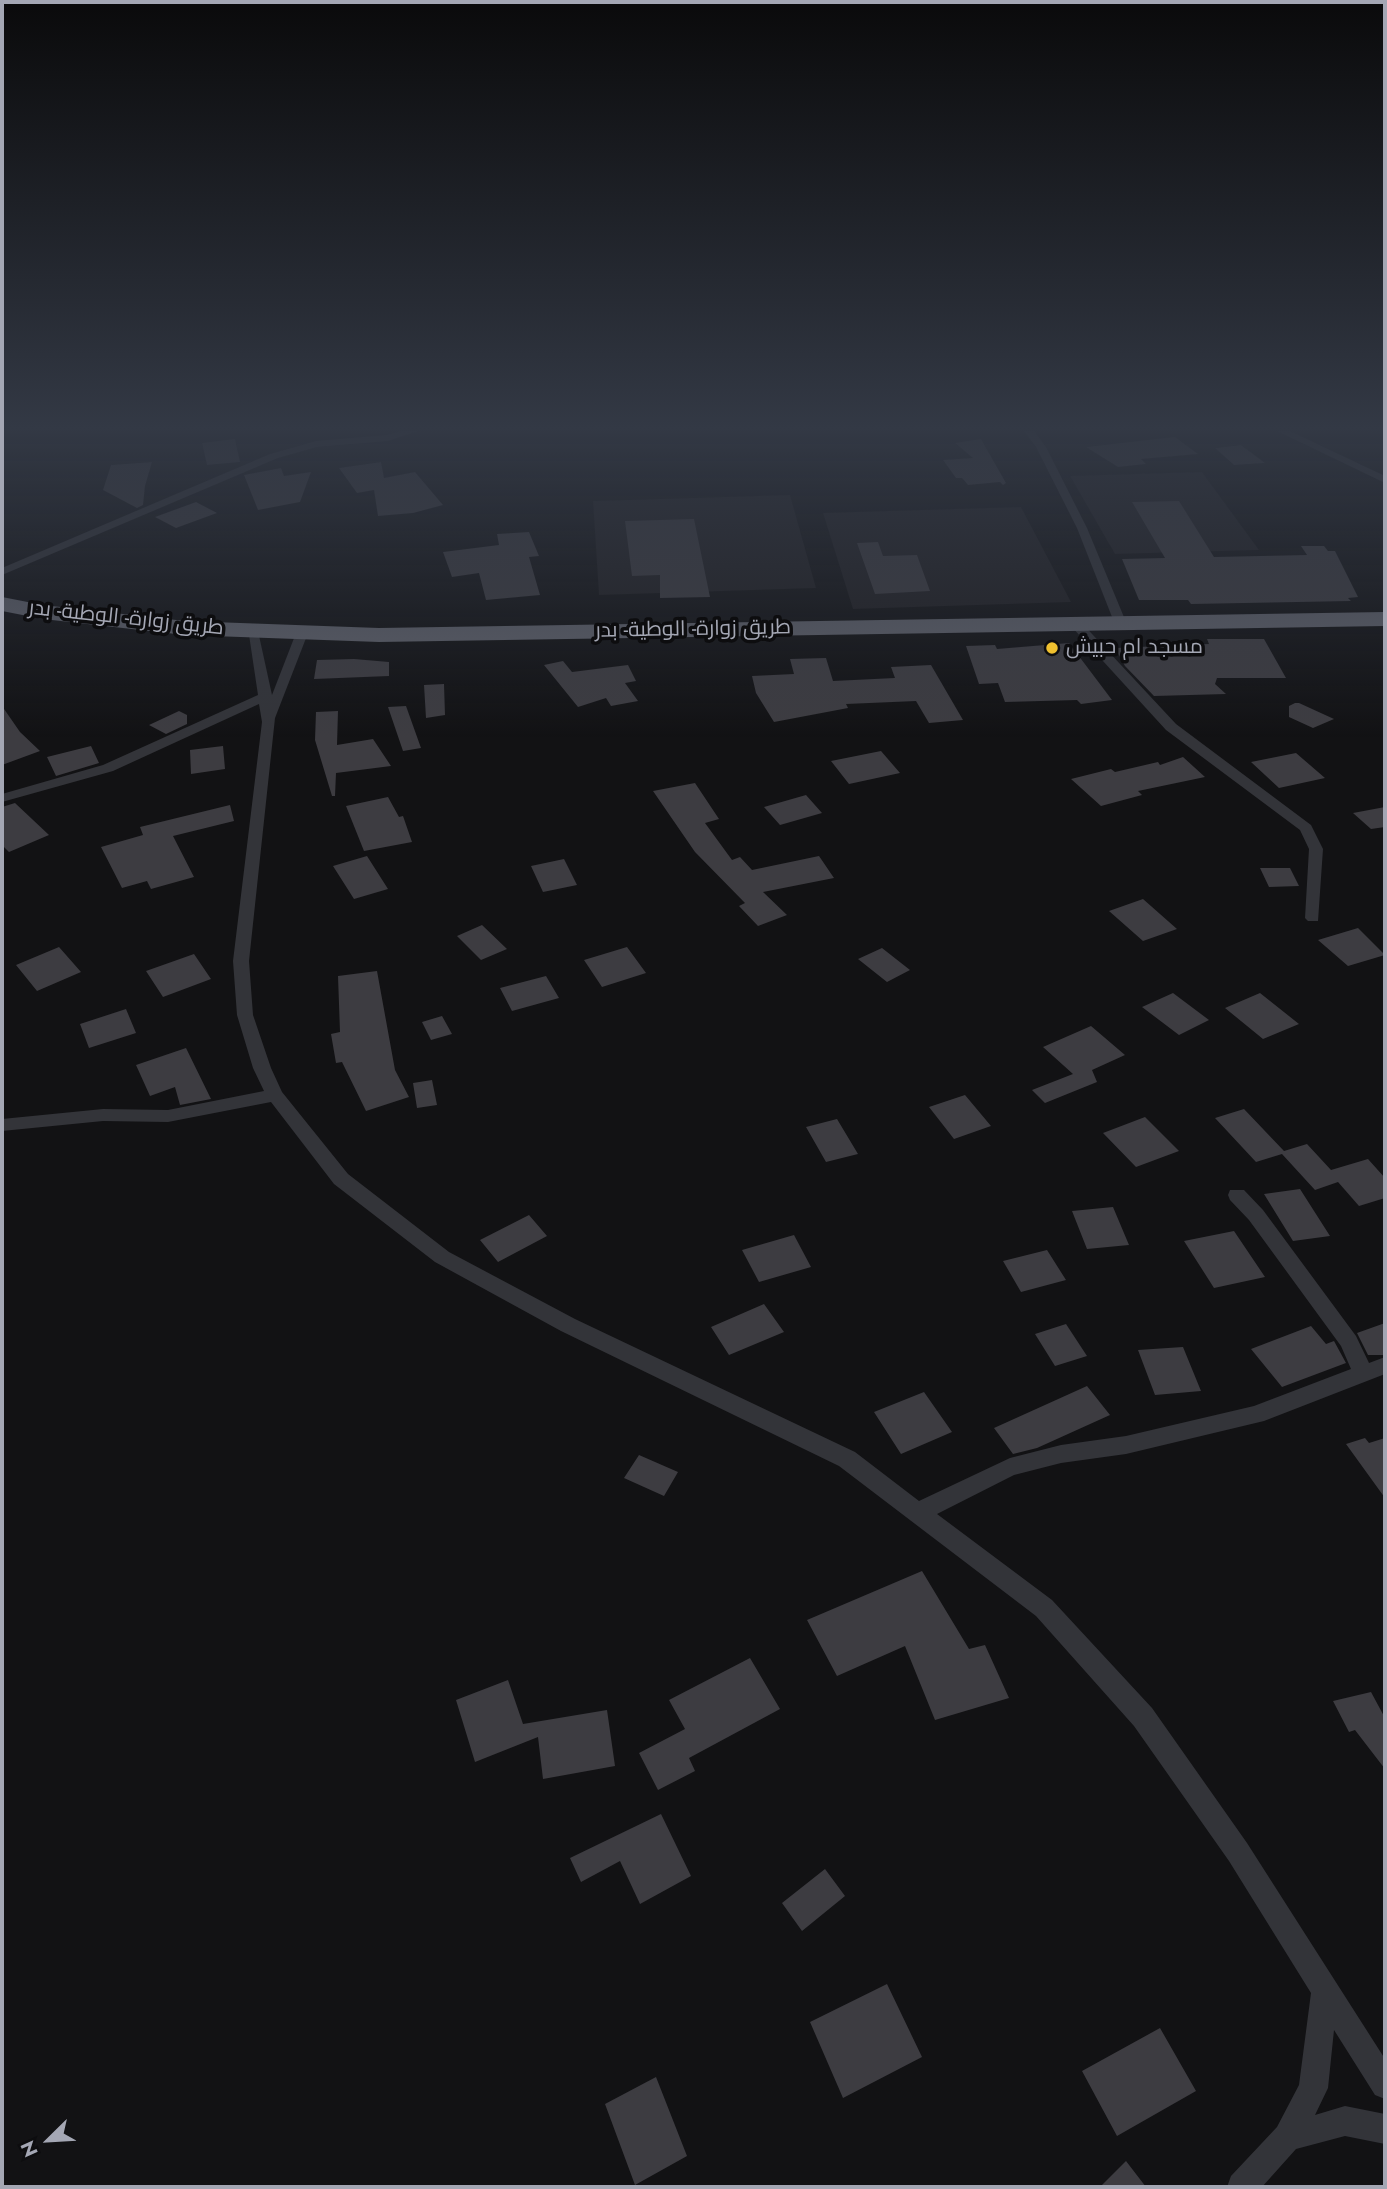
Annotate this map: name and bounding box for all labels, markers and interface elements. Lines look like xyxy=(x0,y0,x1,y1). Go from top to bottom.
street label: طريق زوارة- الوطية- بدر xyxy=(27,596,225,642)
street label: طريق زوارة- الوطية- بدر xyxy=(595,616,791,644)
place label: مسجد ام حبيش xyxy=(1066,635,1203,661)
marker: مسجد ام حبيش xyxy=(1044,640,1060,656)
north arrow xyxy=(14,2105,84,2175)
text: N xyxy=(14,2136,45,2161)

